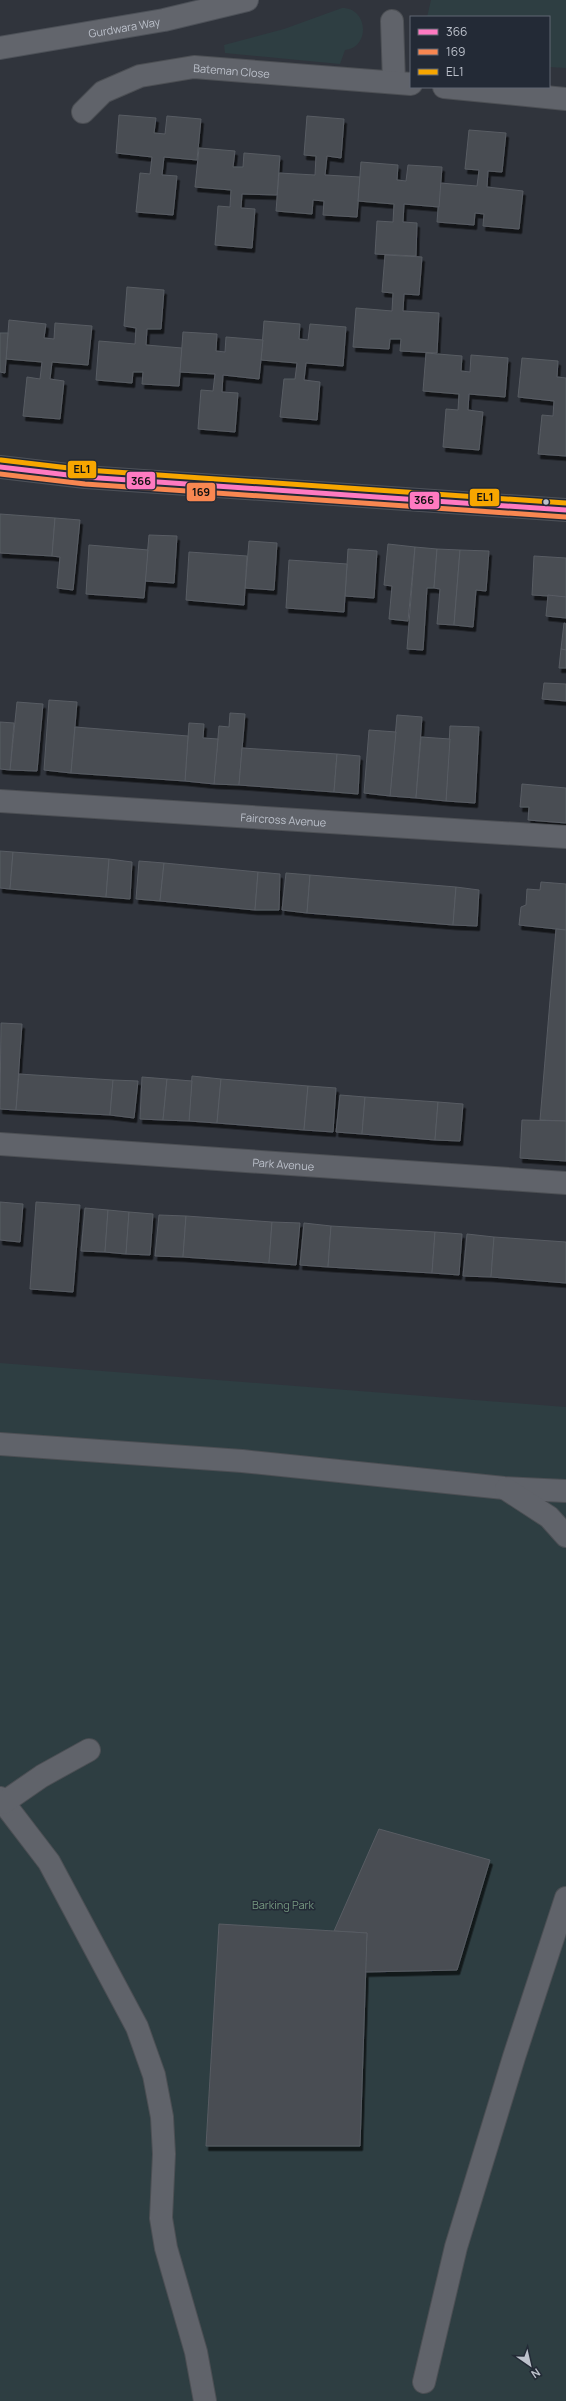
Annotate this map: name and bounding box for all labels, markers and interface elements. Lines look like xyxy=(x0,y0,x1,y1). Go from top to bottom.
street label: Gurdwara Way xyxy=(87,13,161,40)
legend xyxy=(410,16,550,88)
text: 366 xyxy=(446,23,468,40)
text: 169 xyxy=(446,43,465,60)
street label: Bateman Close xyxy=(193,59,271,80)
text: EL1 xyxy=(446,63,464,80)
line badge: EL1 xyxy=(67,460,97,479)
text: EL1 xyxy=(73,461,91,476)
line badge: 366 xyxy=(126,471,156,490)
text: 366 xyxy=(131,473,151,488)
line badge: 169 xyxy=(186,482,216,502)
text: 169 xyxy=(192,484,210,499)
line badge: EL1 xyxy=(469,488,500,507)
text: EL1 xyxy=(476,489,494,504)
line badge: 366 xyxy=(409,491,440,510)
text: 366 xyxy=(414,492,434,507)
unlabelled marker xyxy=(541,497,551,507)
street label: Faircross Avenue xyxy=(240,809,327,829)
street label: Park Avenue xyxy=(252,1154,315,1173)
park label: Barking Park xyxy=(252,1897,315,1912)
north arrow xyxy=(510,2345,550,2385)
text: N xyxy=(528,2365,543,2382)

